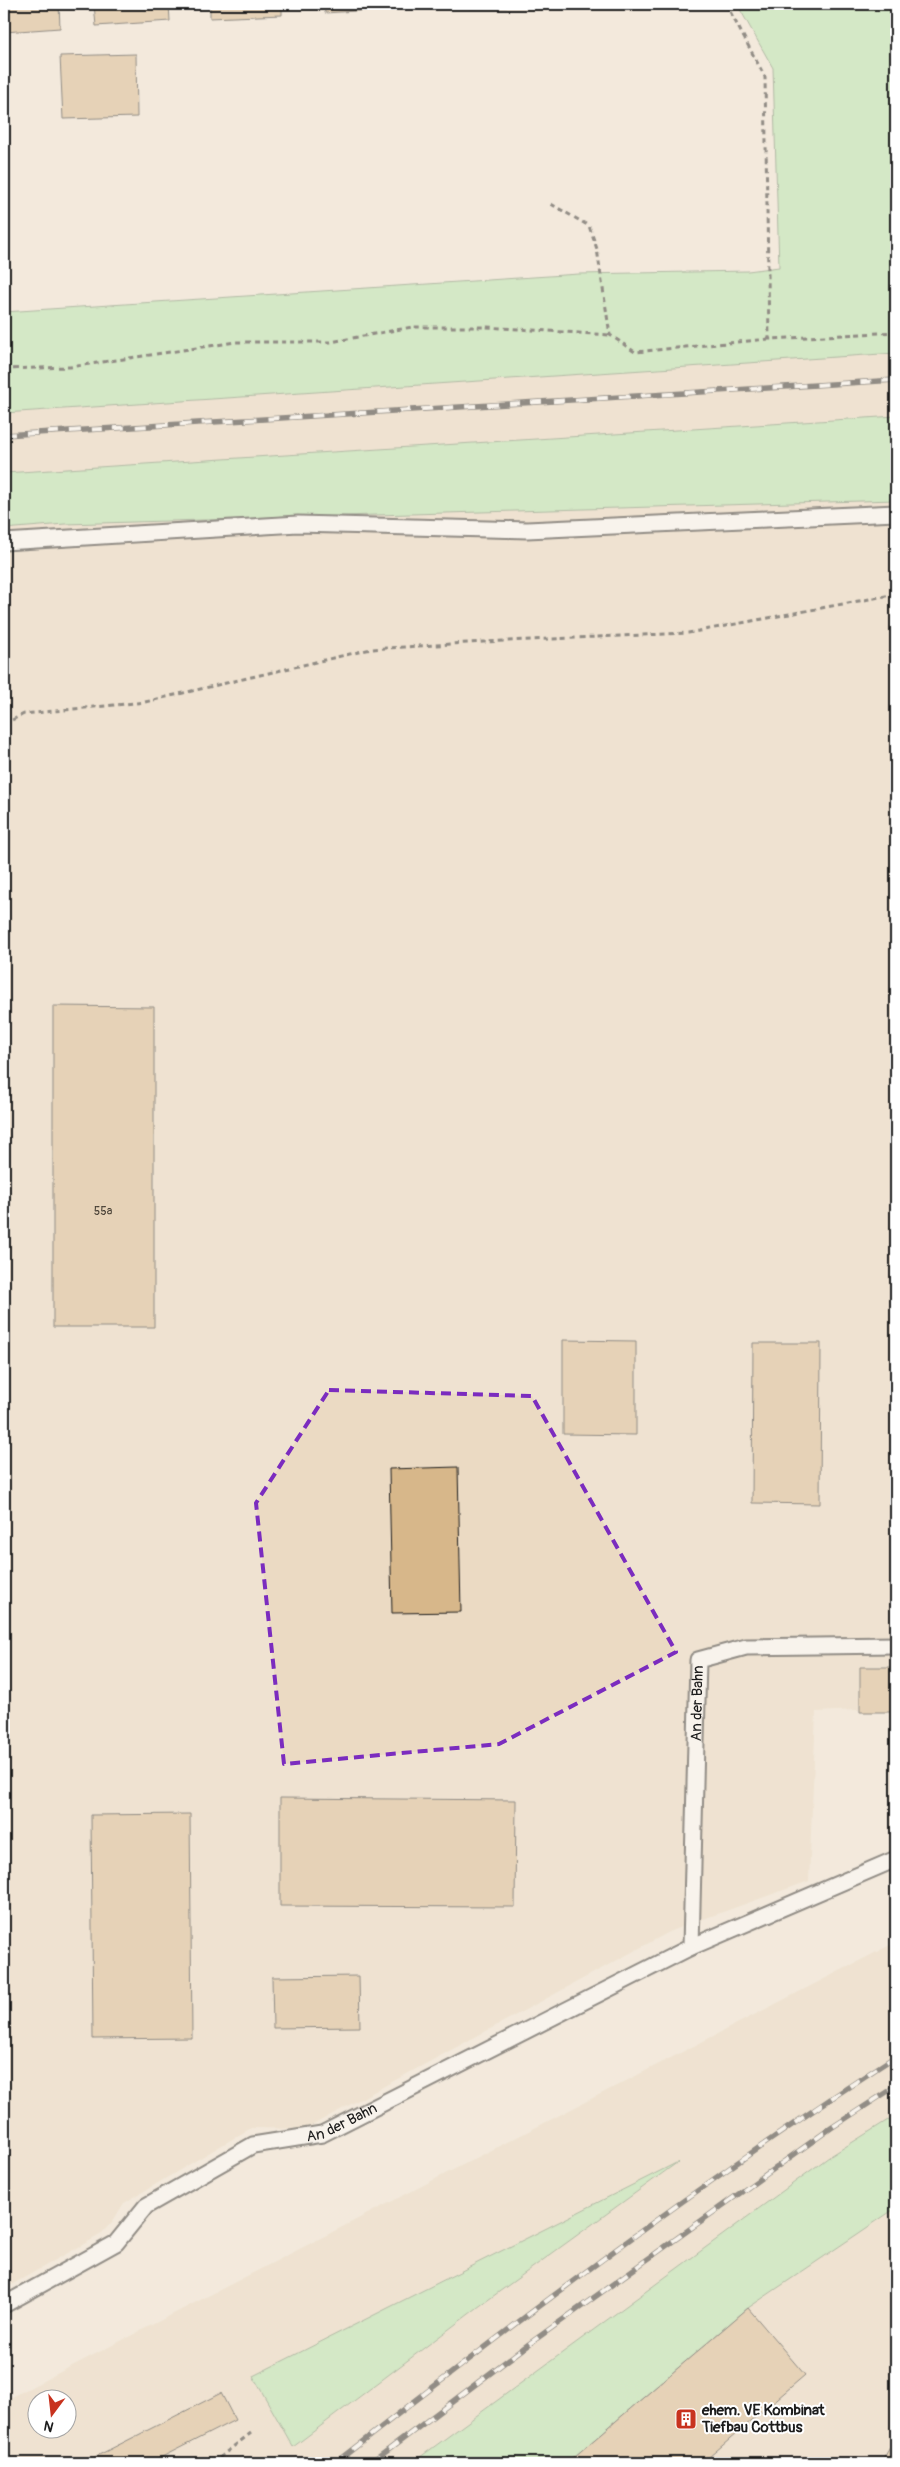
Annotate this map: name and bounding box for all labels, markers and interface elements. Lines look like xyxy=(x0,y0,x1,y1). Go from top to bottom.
house number: 55a xyxy=(94,1204,113,1219)
street label: An der Bahn xyxy=(687,1665,708,1742)
street label: An der Bahn xyxy=(305,2099,380,2146)
north arrow xyxy=(28,2390,78,2440)
place label: ehem. VE Kombinat Tiefbau Cottbus xyxy=(701,2401,825,2437)
building icon: ehem. VE Kombinat Tiefbau Cottbus xyxy=(674,2407,698,2431)
text: N xyxy=(42,2417,56,2436)

